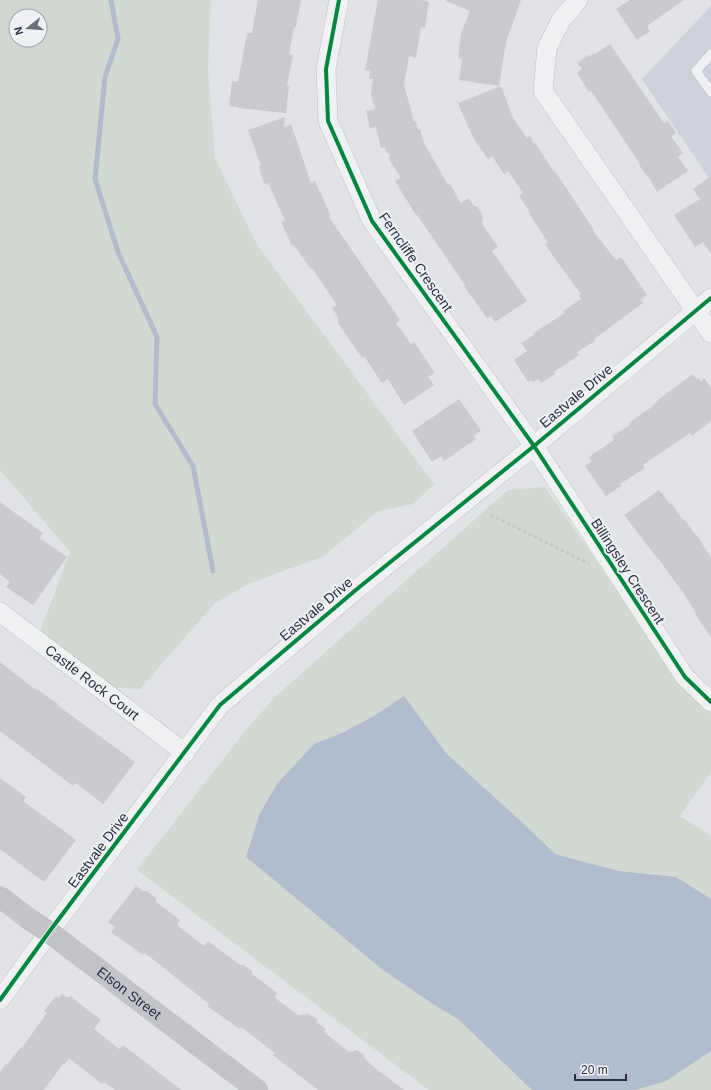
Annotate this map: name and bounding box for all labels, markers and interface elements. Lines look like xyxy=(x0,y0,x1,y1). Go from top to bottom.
north arrow xyxy=(8,8,48,48)
text: N xyxy=(12,25,25,36)
street label: Ferncliffe Crescent xyxy=(376,209,456,315)
street label: Eastvale Drive xyxy=(536,361,616,431)
street label: Billingsley Crescent xyxy=(588,515,668,627)
street label: Eastvale Drive xyxy=(276,574,356,644)
street label: Castle Rock Court xyxy=(42,641,142,723)
street label: Eastvale Drive xyxy=(64,809,132,891)
street label: Elson Street xyxy=(94,963,165,1022)
scale bar xyxy=(575,1056,626,1082)
text: 20 m xyxy=(581,1063,608,1077)

